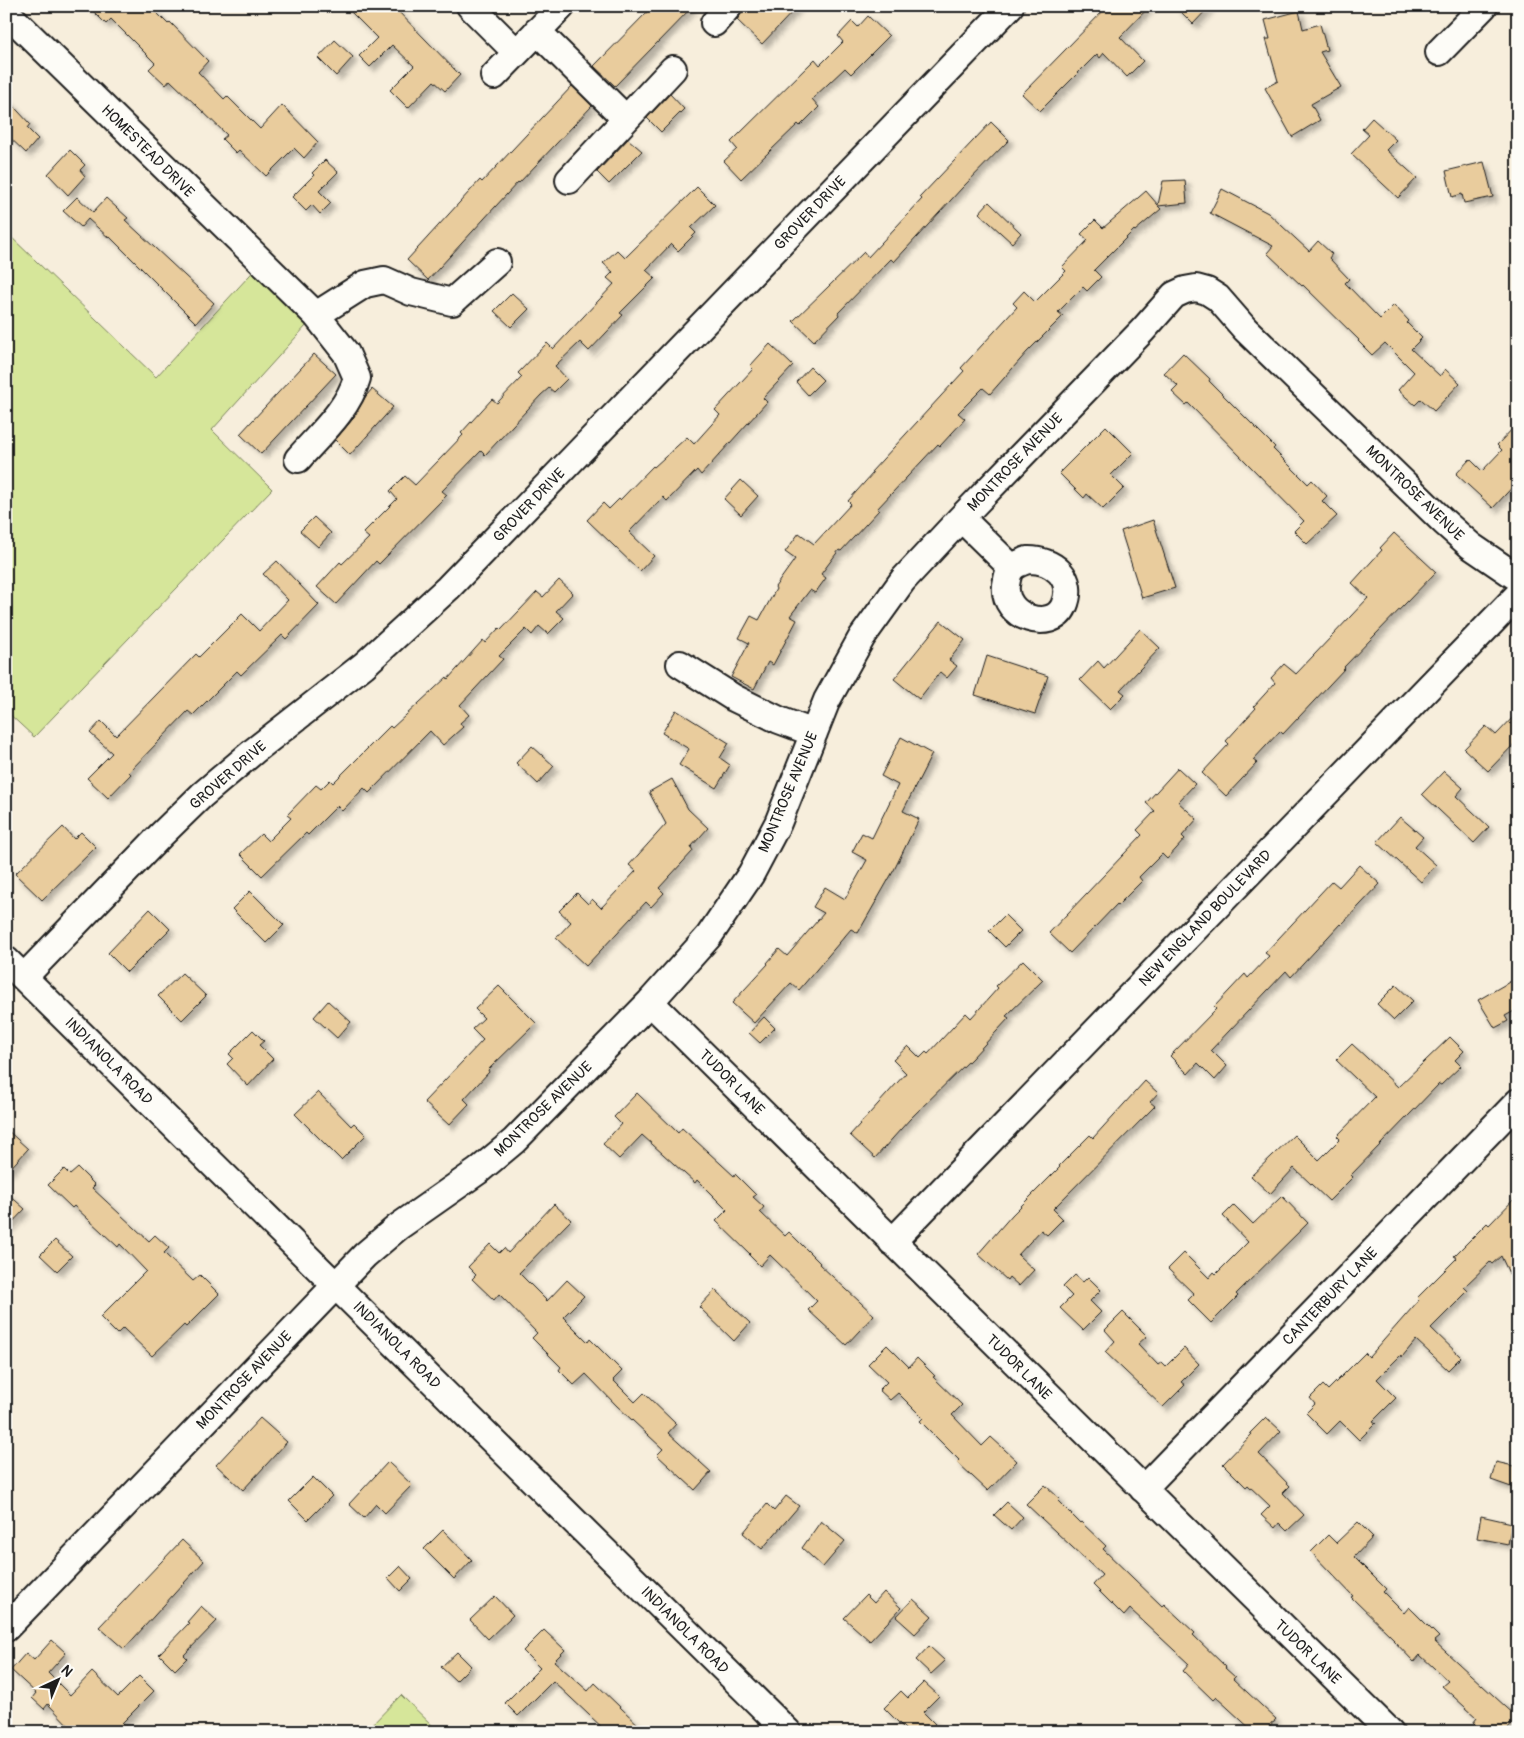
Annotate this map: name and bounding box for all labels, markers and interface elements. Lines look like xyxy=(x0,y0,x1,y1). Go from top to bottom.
street label: HOMESTEAD DRIVE xyxy=(97,101,198,202)
street label: GROVER DRIVE xyxy=(770,172,851,254)
street label: MONTROSE AVENUE xyxy=(964,409,1067,516)
street label: MONTROSE AVENUE xyxy=(1361,442,1468,545)
street label: GROVER DRIVE xyxy=(489,464,570,546)
street label: MONTROSE AVENUE xyxy=(754,729,823,856)
street label: GROVER DRIVE xyxy=(186,737,271,814)
street label: NEW ENGLAND BOULEVARD xyxy=(1135,846,1276,991)
street label: INDIANOLA ROAD xyxy=(61,1014,156,1109)
street label: TUDOR LANE xyxy=(695,1045,769,1119)
street label: MONTROSE AVENUE xyxy=(490,1057,597,1161)
street label: CANTERBURY LANE xyxy=(1279,1243,1382,1349)
street label: INDIANOLA ROAD xyxy=(349,1298,444,1393)
street label: MONTROSE AVENUE xyxy=(193,1327,296,1434)
street label: TUDOR LANE xyxy=(982,1330,1056,1404)
street label: INDIANOLA ROAD xyxy=(637,1583,732,1678)
street label: TUDOR LANE xyxy=(1270,1616,1345,1689)
north arrow xyxy=(32,1656,82,1706)
text: N xyxy=(57,1662,76,1680)

